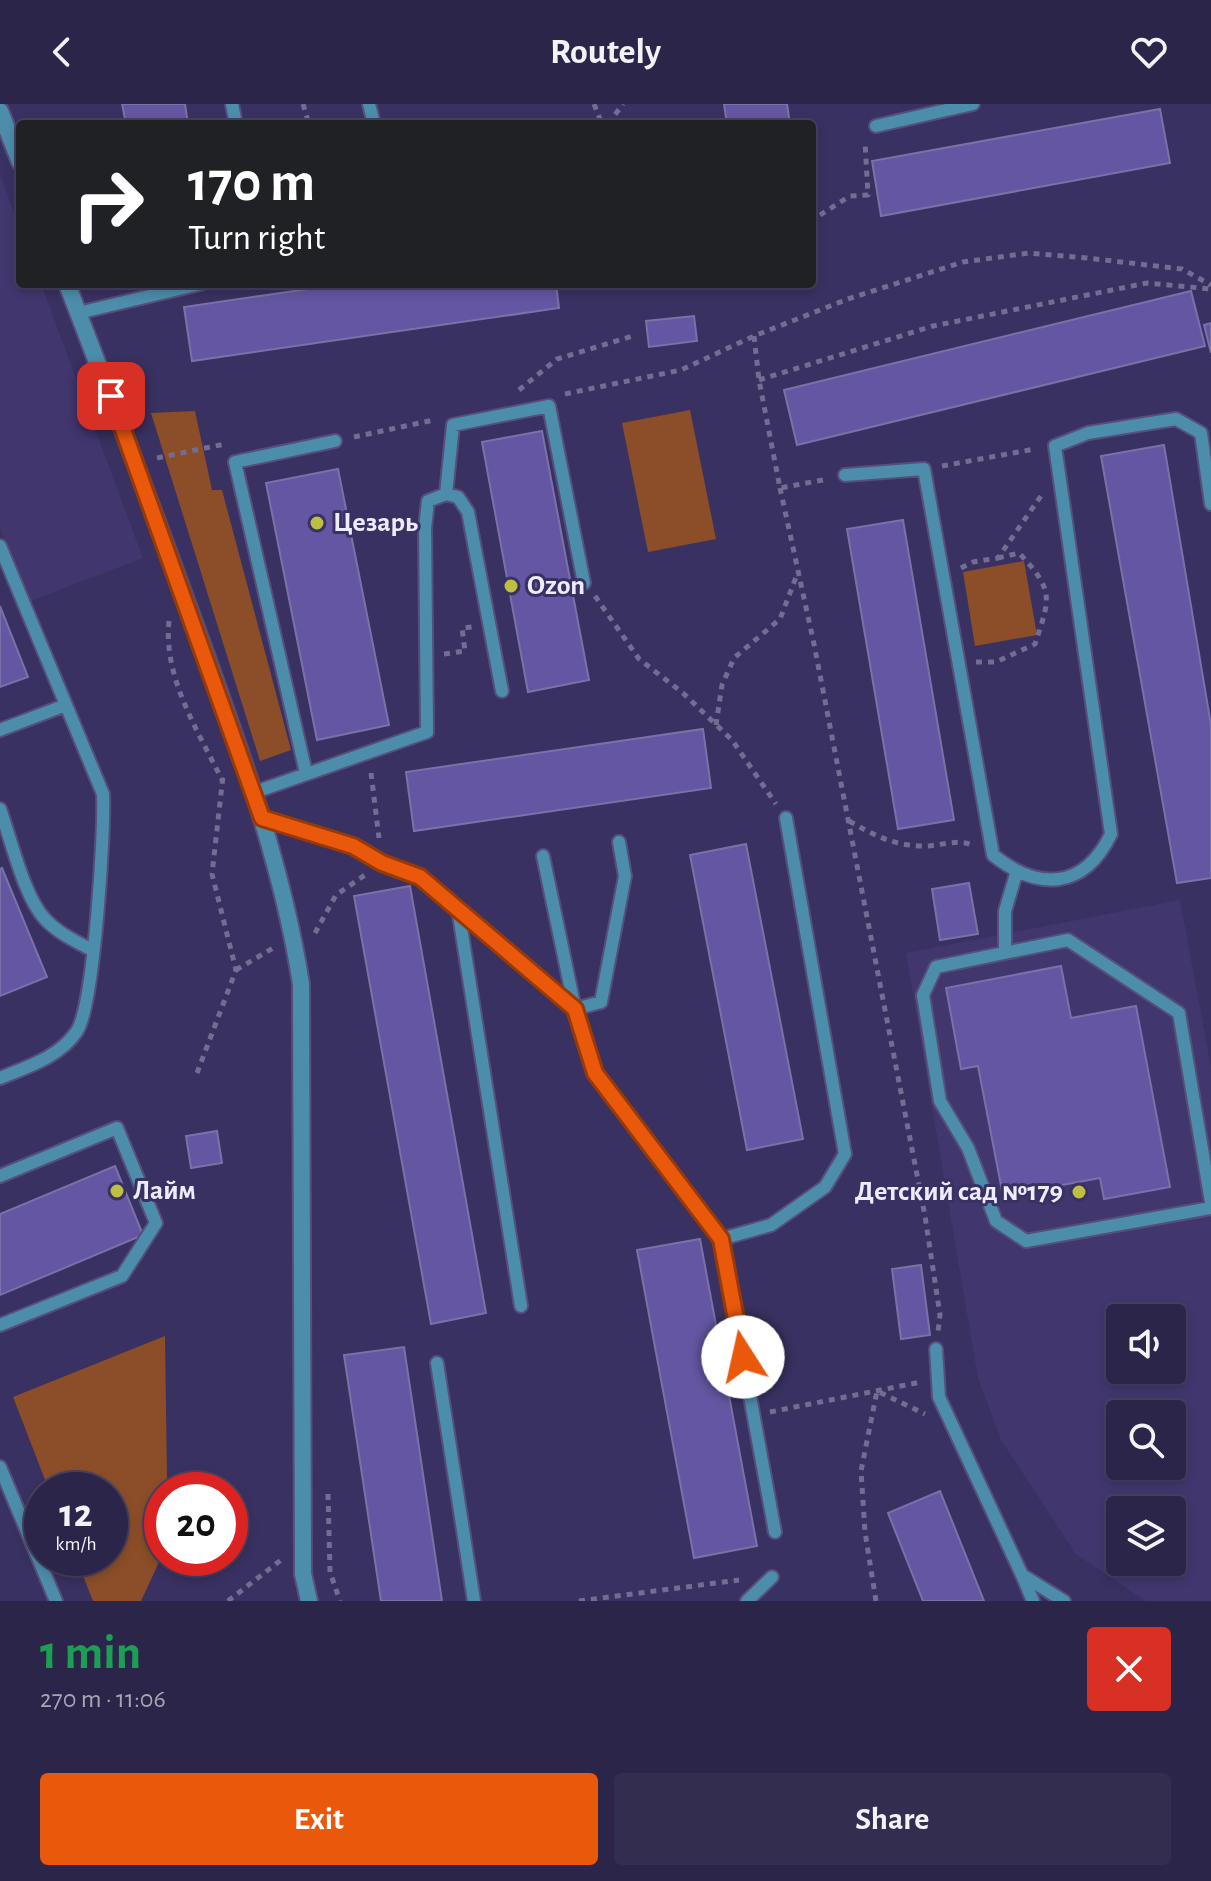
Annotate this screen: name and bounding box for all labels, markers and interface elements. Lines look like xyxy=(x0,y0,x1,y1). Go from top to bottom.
icon: back xyxy=(40,30,84,74)
icon: heart xyxy=(1127,30,1171,74)
text: Routely xyxy=(550,34,661,70)
icon: right xyxy=(56,152,160,256)
text: 170 m xyxy=(188,155,315,211)
text: Turn right xyxy=(188,220,325,256)
pin xyxy=(77,362,145,430)
icon: arrive xyxy=(89,374,133,418)
place label: Цезарь xyxy=(333,509,418,537)
marker: Цезарь xyxy=(308,514,326,532)
place label: Ozon xyxy=(527,572,585,600)
marker: Ozon xyxy=(502,577,520,595)
place label: Лайм xyxy=(133,1177,196,1205)
place label: Детский сад №179 xyxy=(855,1178,1063,1206)
marker: Лайм xyxy=(108,1182,126,1200)
marker: Детский сад №179 xyxy=(1070,1183,1088,1201)
map controls xyxy=(1106,1304,1186,1576)
button: sound xyxy=(1106,1304,1186,1384)
position arrow xyxy=(701,1315,785,1399)
button: search xyxy=(1106,1400,1186,1480)
speed limit sign: 20 xyxy=(144,1472,248,1576)
text: 12 xyxy=(59,1494,93,1534)
button: layers xyxy=(1106,1496,1186,1576)
text: km/h xyxy=(55,1534,97,1554)
button: close xyxy=(1087,1627,1171,1711)
text: 1 min xyxy=(40,1630,141,1678)
text: 270 m · 11:06 xyxy=(40,1686,166,1712)
button: Exit xyxy=(40,1773,598,1865)
button: Share xyxy=(614,1773,1171,1865)

